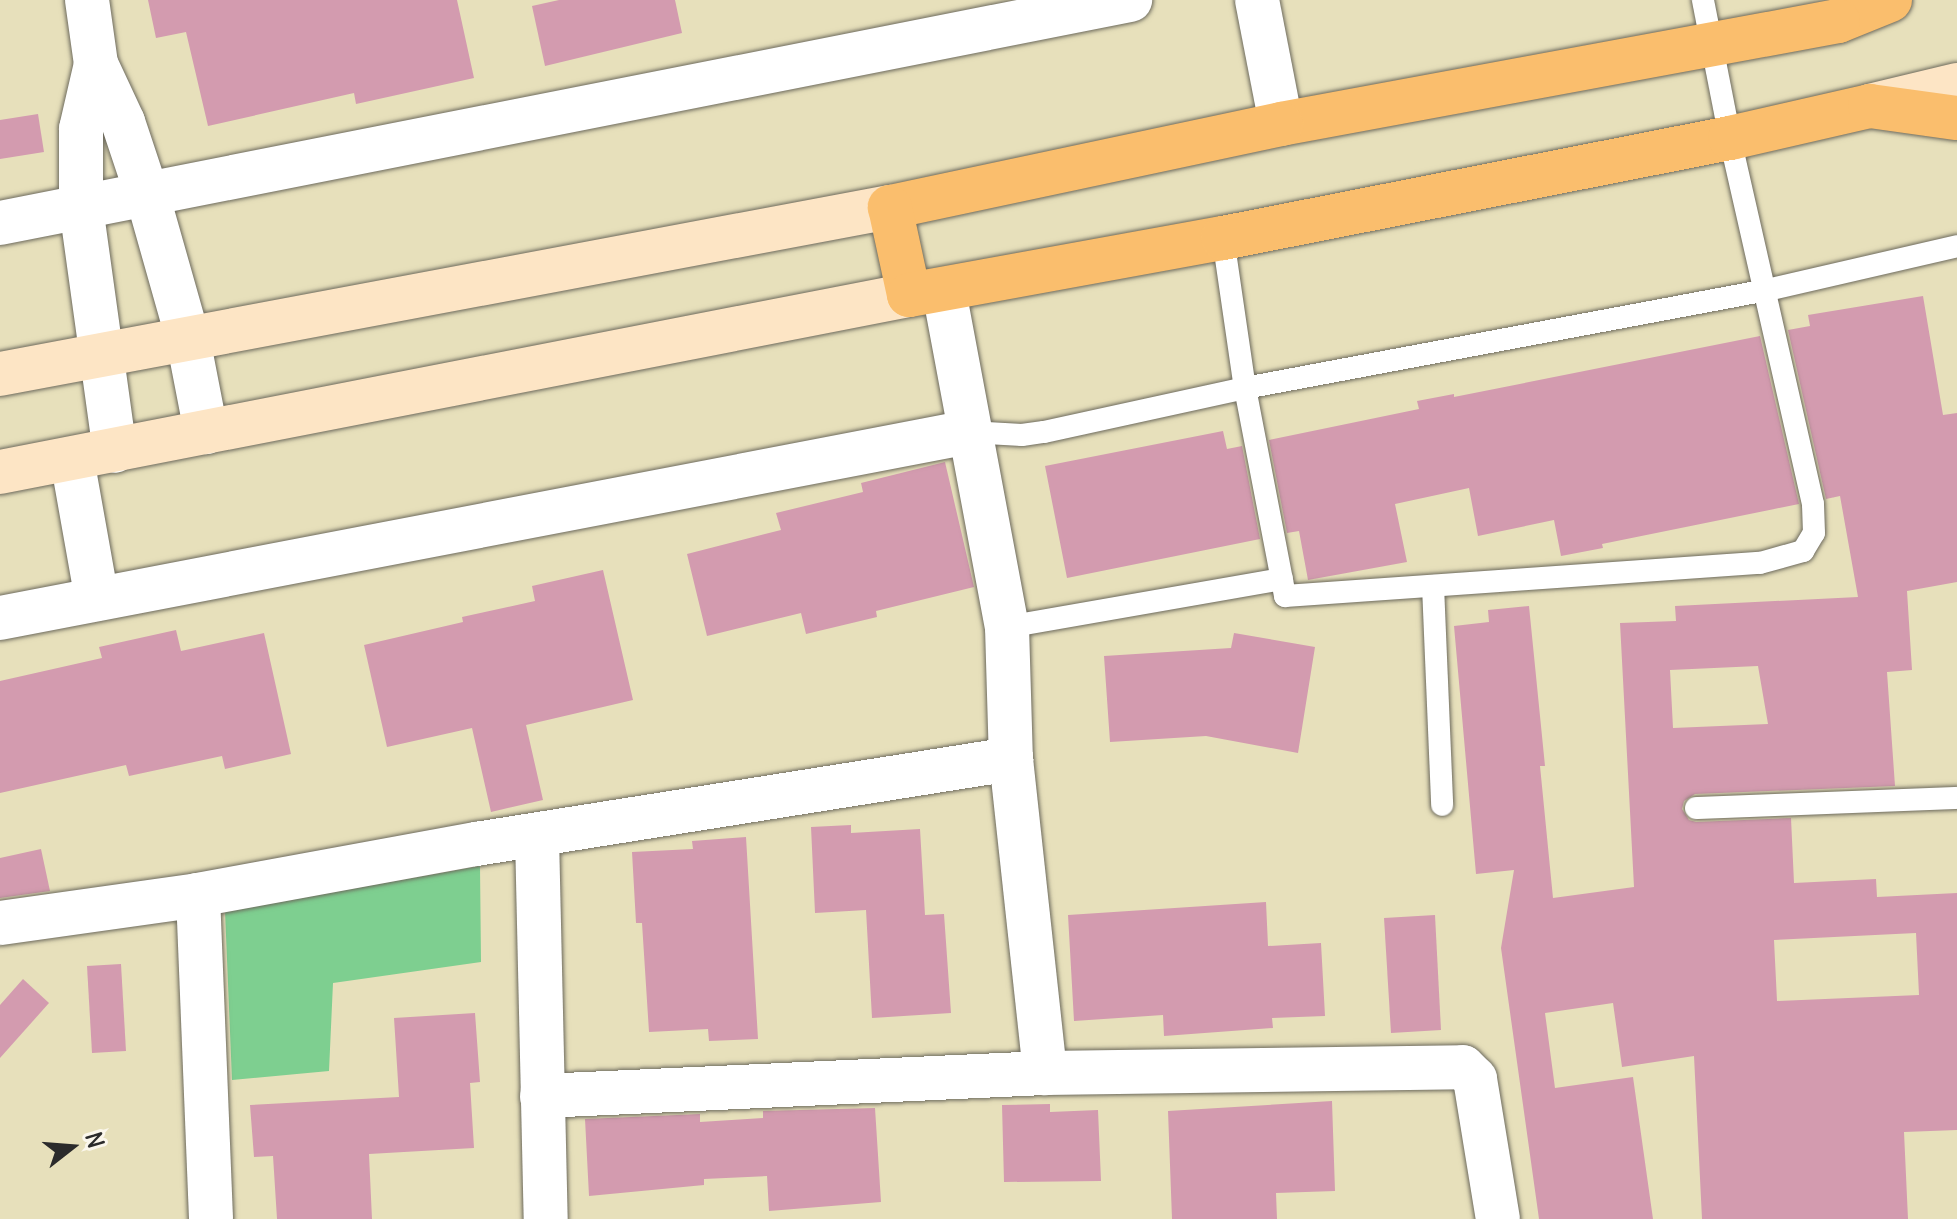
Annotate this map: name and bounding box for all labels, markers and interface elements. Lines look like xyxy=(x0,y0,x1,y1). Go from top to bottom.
north arrow xyxy=(32,1107,112,1187)
text: N xyxy=(79,1129,111,1151)

